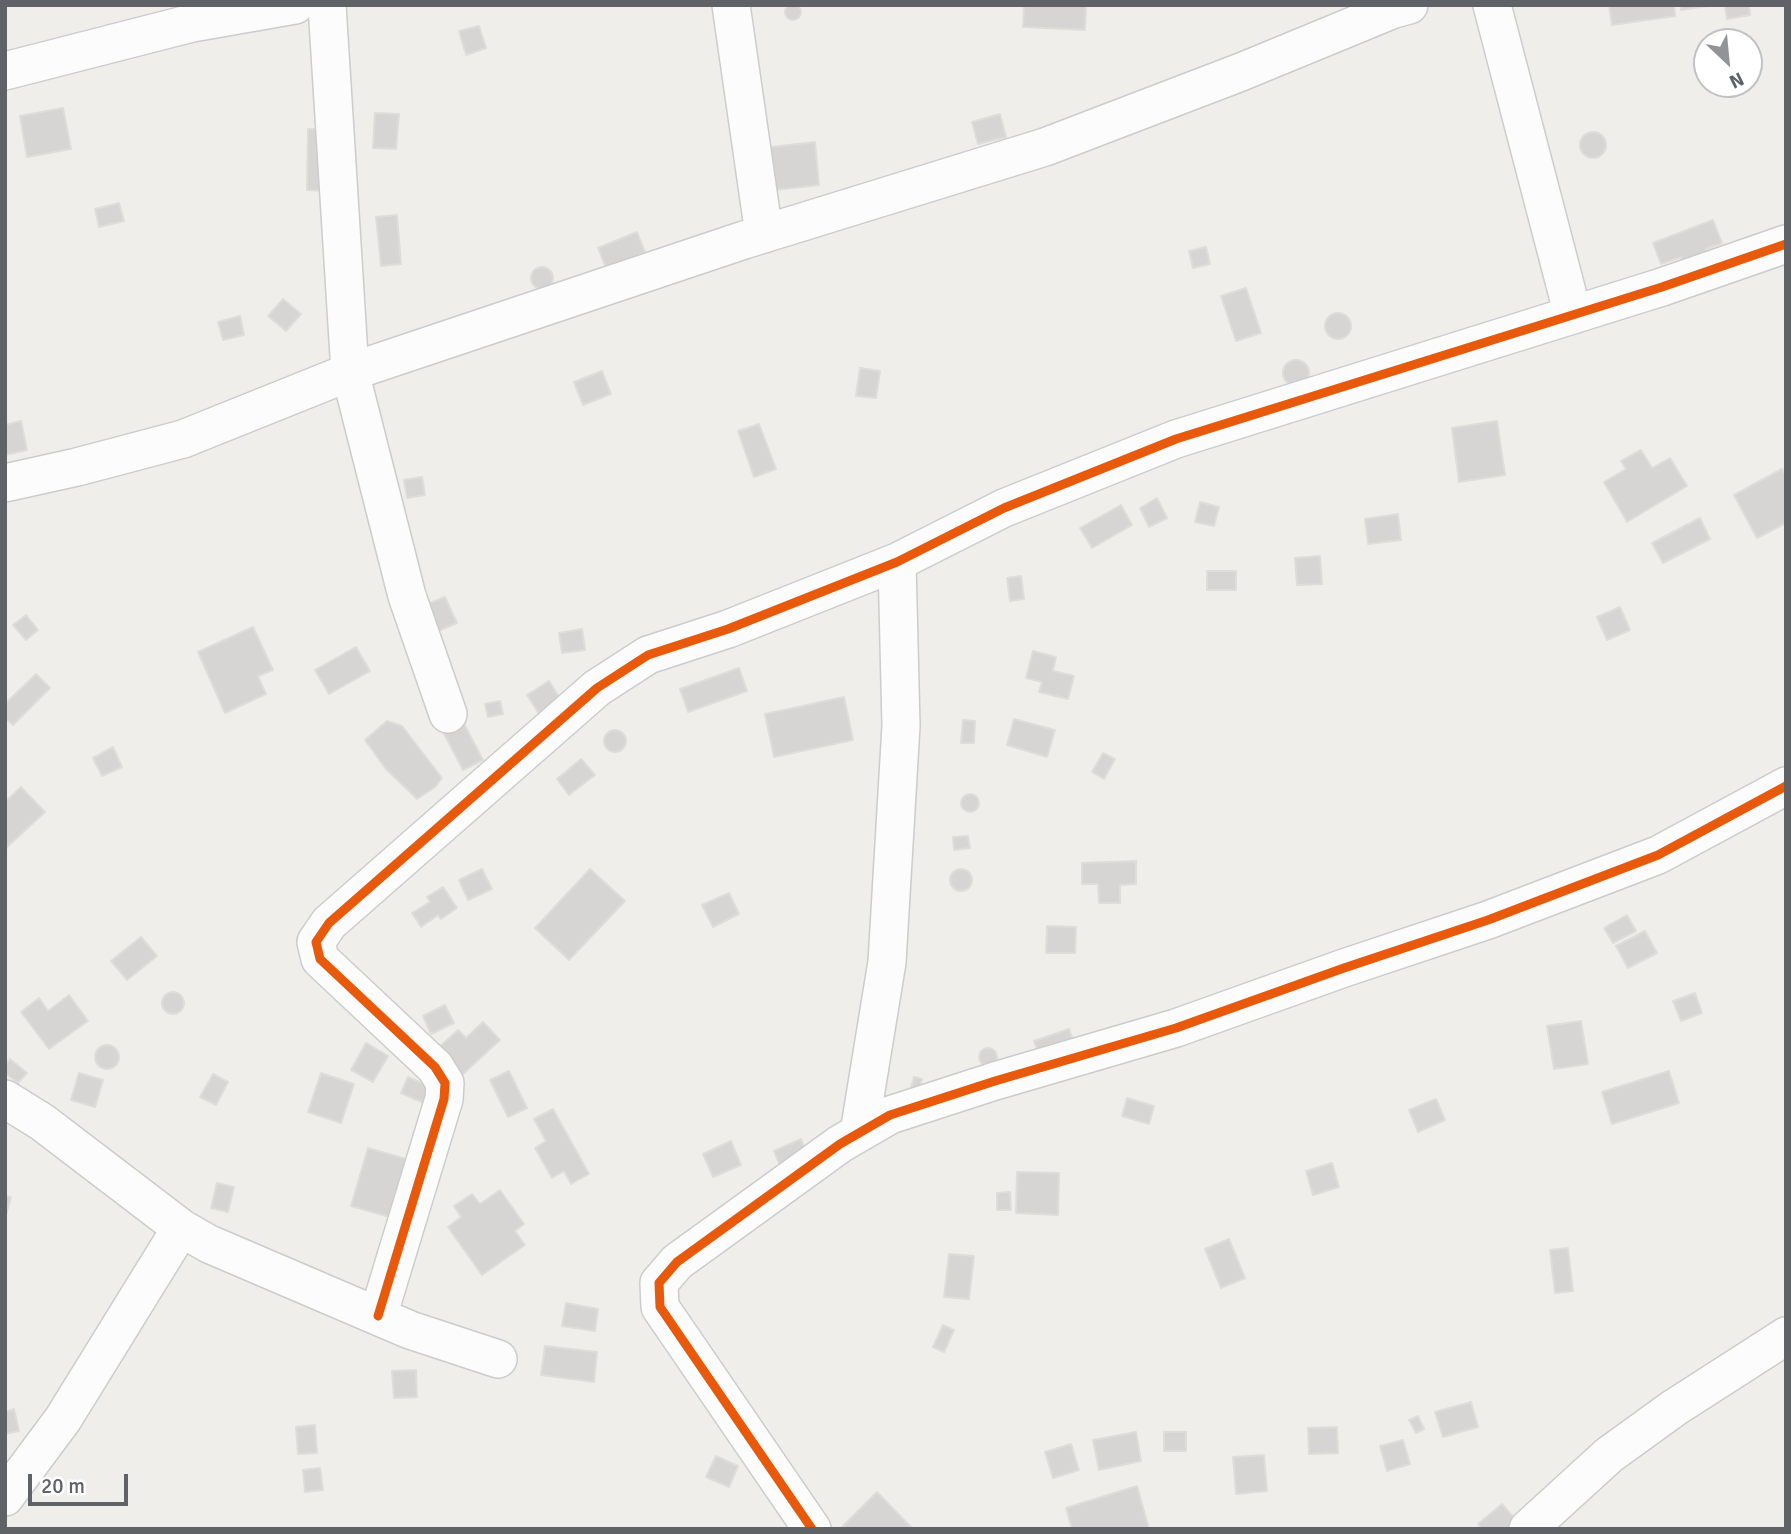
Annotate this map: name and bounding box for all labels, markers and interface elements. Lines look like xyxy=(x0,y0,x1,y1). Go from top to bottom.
north arrow xyxy=(1693,28,1763,98)
text: N xyxy=(1725,66,1748,94)
scale bar xyxy=(32,1460,131,1504)
text: 20 m xyxy=(41,1473,85,1499)

